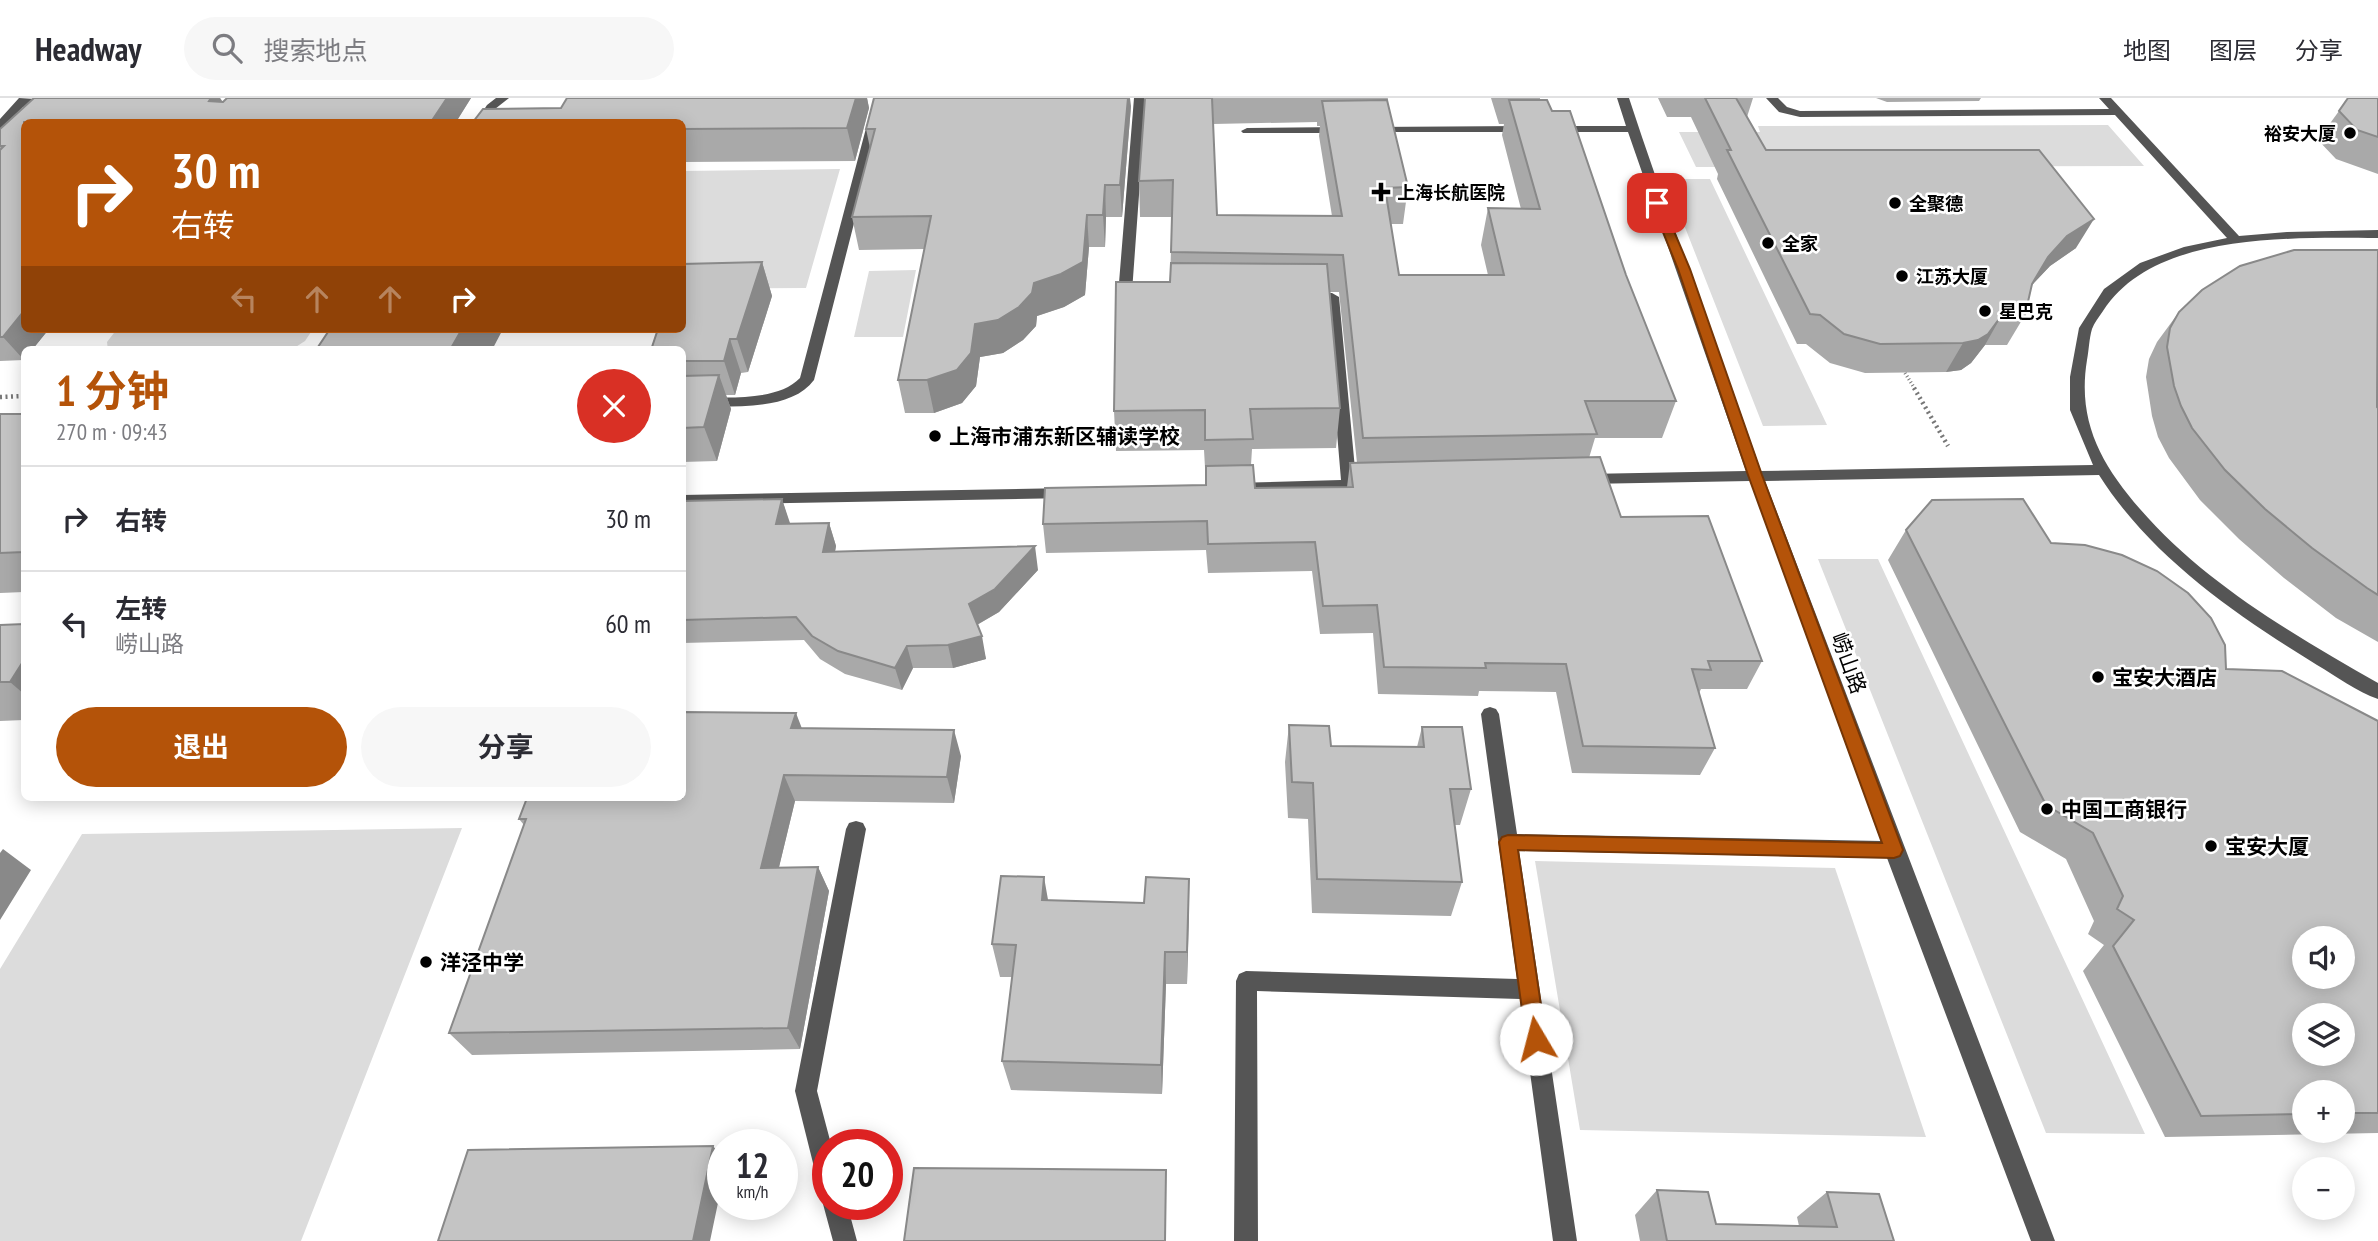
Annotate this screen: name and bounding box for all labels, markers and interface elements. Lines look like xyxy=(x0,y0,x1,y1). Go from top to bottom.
search box xyxy=(184,17,674,80)
text: Headway xyxy=(35,27,142,70)
icon: search xyxy=(208,29,246,67)
text: 搜索地点 xyxy=(264,34,368,67)
text: 地图 xyxy=(2123,35,2171,66)
text: 图层 xyxy=(2209,35,2257,66)
text: 分享 xyxy=(2295,35,2343,66)
place label: 裕安大厦 xyxy=(2264,122,2336,145)
marker: 裕安大厦 xyxy=(2342,125,2358,141)
text: 30 m xyxy=(171,138,260,202)
icon: right xyxy=(56,147,147,238)
pin xyxy=(1627,173,1687,233)
place label: 上海长航医院 xyxy=(1397,181,1505,204)
marker: 上海长航医院 xyxy=(1371,182,1391,202)
icon: arrive xyxy=(1638,184,1676,222)
place label: 全聚德 xyxy=(1909,192,1963,215)
marker: 全聚德 xyxy=(1887,195,1903,211)
text: 右转 xyxy=(171,204,235,246)
place label: 全家 xyxy=(1782,232,1818,255)
marker: 全家 xyxy=(1760,235,1776,251)
place label: 江苏大厦 xyxy=(1916,265,1988,288)
marker: 江苏大厦 xyxy=(1894,268,1910,284)
icon: left xyxy=(225,280,263,318)
icon: ahead xyxy=(298,280,336,318)
icon: ahead xyxy=(371,280,409,318)
icon: right xyxy=(444,280,482,318)
place label: 星巴克 xyxy=(1999,300,2053,323)
marker: 星巴克 xyxy=(1977,303,1993,319)
text: 1 分钟 xyxy=(56,363,169,418)
button: close xyxy=(577,369,651,443)
text: 270 m · 09:43 xyxy=(56,417,168,446)
place label: 上海市浦东新区辅读学校 xyxy=(949,423,1180,450)
marker: 上海市浦东新区辅读学校 xyxy=(927,428,943,444)
icon: right xyxy=(56,500,94,538)
text: 30 m xyxy=(605,502,651,535)
text: 右转 xyxy=(115,504,167,537)
text: 左转 xyxy=(115,592,167,625)
icon: left xyxy=(56,605,94,643)
text: 60 m xyxy=(605,607,651,640)
text: 崂山路 xyxy=(115,629,184,658)
street label: 崂山路 xyxy=(1826,629,1872,697)
place label: 宝安大酒店 xyxy=(2112,664,2217,691)
marker: 宝安大酒店 xyxy=(2090,669,2106,685)
button: 退出 xyxy=(56,707,347,787)
button: 分享 xyxy=(361,707,651,787)
place label: 中国工商银行 xyxy=(2061,796,2187,823)
marker: 中国工商银行 xyxy=(2039,801,2055,817)
place label: 宝安大厦 xyxy=(2225,833,2309,860)
marker: 宝安大厦 xyxy=(2203,838,2219,854)
map controls xyxy=(2292,926,2355,1220)
button: sound xyxy=(2292,926,2355,989)
place label: 洋泾中学 xyxy=(440,949,524,976)
marker: 洋泾中学 xyxy=(418,954,434,970)
position arrow xyxy=(1499,1002,1573,1076)
button: layers xyxy=(2292,1003,2355,1066)
button: + xyxy=(2292,1080,2355,1143)
speed limit sign: 20 xyxy=(812,1129,903,1220)
text: 12 xyxy=(736,1142,769,1188)
button: − xyxy=(2292,1157,2355,1220)
text: km/h xyxy=(737,1180,768,1203)

